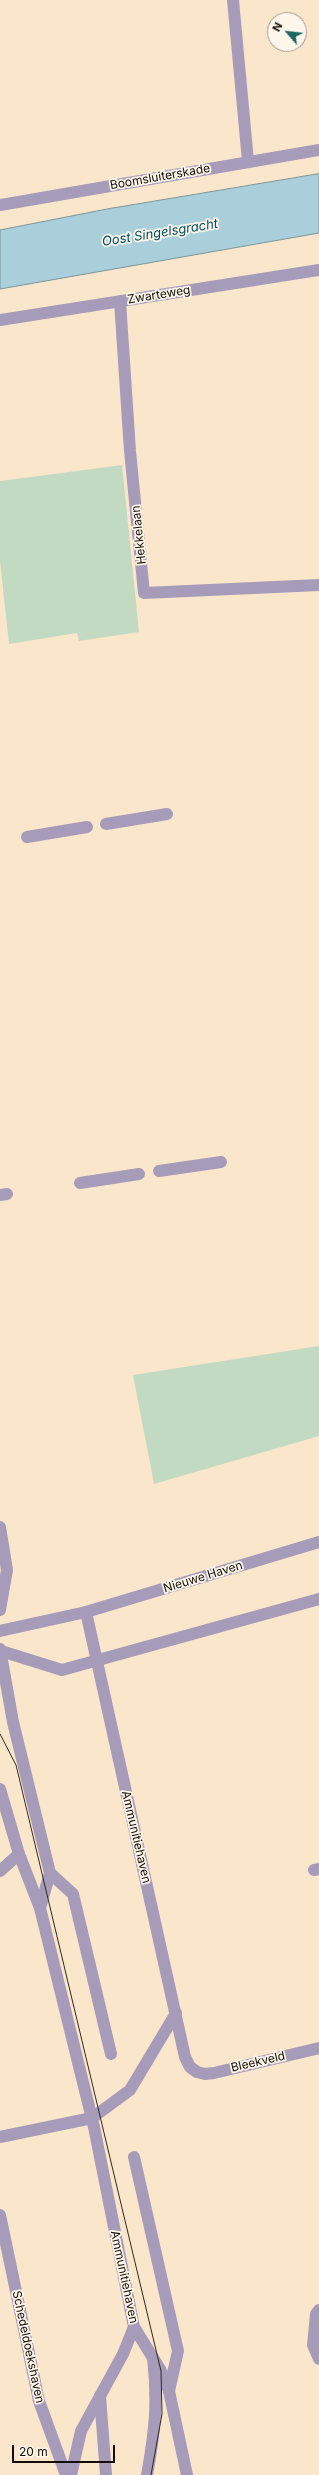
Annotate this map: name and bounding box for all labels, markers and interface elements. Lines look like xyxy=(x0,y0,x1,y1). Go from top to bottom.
north arrow xyxy=(267,12,307,52)
text: N xyxy=(269,20,285,34)
street label: Boomsluiterskade xyxy=(109,161,211,193)
water label: Oost Singelsgracht xyxy=(101,216,219,250)
street label: Zwarteweg xyxy=(127,283,191,307)
street label: Hekkelaan xyxy=(129,505,149,565)
street label: Nieuwe Haven xyxy=(162,1558,244,1596)
street label: Ammunitiehaven xyxy=(118,1789,154,1885)
street label: Bleekveld xyxy=(230,2049,286,2075)
street label: Ammunitiehaven xyxy=(107,2229,141,2325)
street label: Schedeldoekshaven xyxy=(9,2289,47,2405)
scale bar xyxy=(14,2437,117,2463)
text: 20 m xyxy=(19,2444,48,2459)

